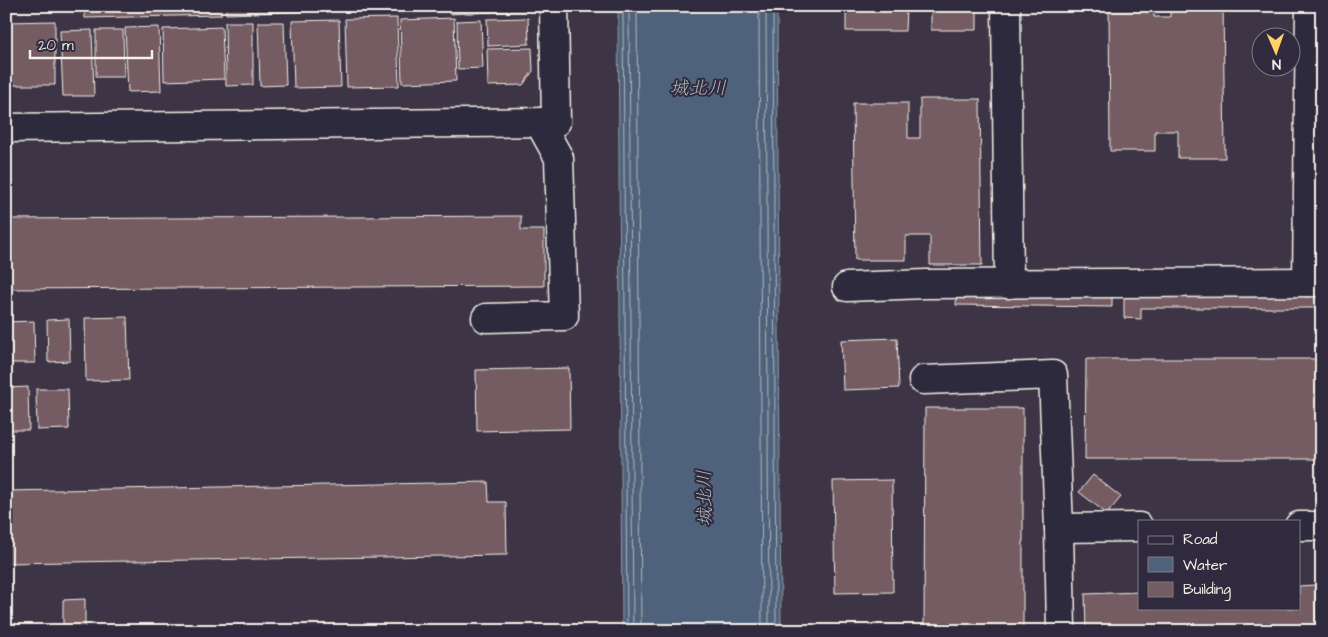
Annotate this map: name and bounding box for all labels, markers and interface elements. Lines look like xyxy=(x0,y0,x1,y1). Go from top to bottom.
scale bar xyxy=(30,28,152,60)
north arrow xyxy=(1250,28,1300,78)
text: 20 m xyxy=(38,35,74,56)
text: N xyxy=(1271,54,1281,74)
water label: 城北川 xyxy=(669,75,727,102)
water label: 城北川 xyxy=(691,469,719,527)
legend xyxy=(1138,520,1300,610)
text: Road xyxy=(1183,529,1218,550)
text: Water xyxy=(1183,555,1227,576)
text: Building xyxy=(1183,579,1231,601)

